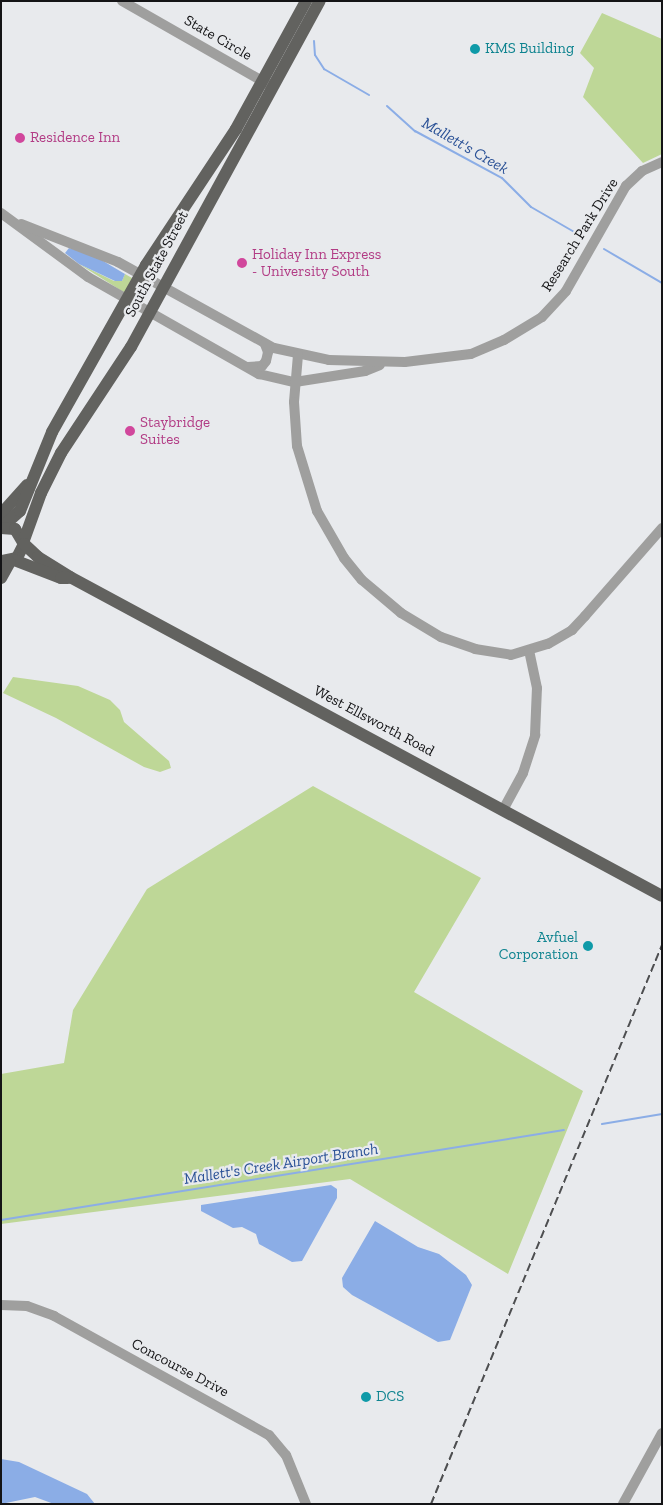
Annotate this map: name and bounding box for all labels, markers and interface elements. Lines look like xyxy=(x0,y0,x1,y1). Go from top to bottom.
street label: State Circle xyxy=(181,11,255,65)
place label: KMS Building xyxy=(485,40,574,58)
marker: KMS Building xyxy=(469,43,481,55)
water label: Mallett's Creek xyxy=(418,113,512,179)
place label: Residence Inn xyxy=(30,129,120,147)
marker: Residence Inn xyxy=(14,132,26,144)
street label: Research Park Drive xyxy=(538,175,622,295)
street label: South State Street xyxy=(121,208,193,320)
place label: Holiday Inn Express - University South xyxy=(252,245,382,280)
marker: Holiday Inn Express - University South xyxy=(236,257,248,269)
place label: Staybridge Suites xyxy=(140,413,210,448)
marker: Staybridge Suites xyxy=(124,425,136,437)
street label: West Ellsworth Road xyxy=(311,682,437,760)
place label: Avfuel Corporation xyxy=(499,928,578,963)
marker: Avfuel Corporation xyxy=(582,940,594,952)
water label: Mallett's Creek Airport Branch xyxy=(182,1139,380,1189)
street label: Concourse Drive xyxy=(128,1335,232,1401)
place label: DCS xyxy=(376,1388,404,1406)
marker: DCS xyxy=(360,1391,372,1403)

